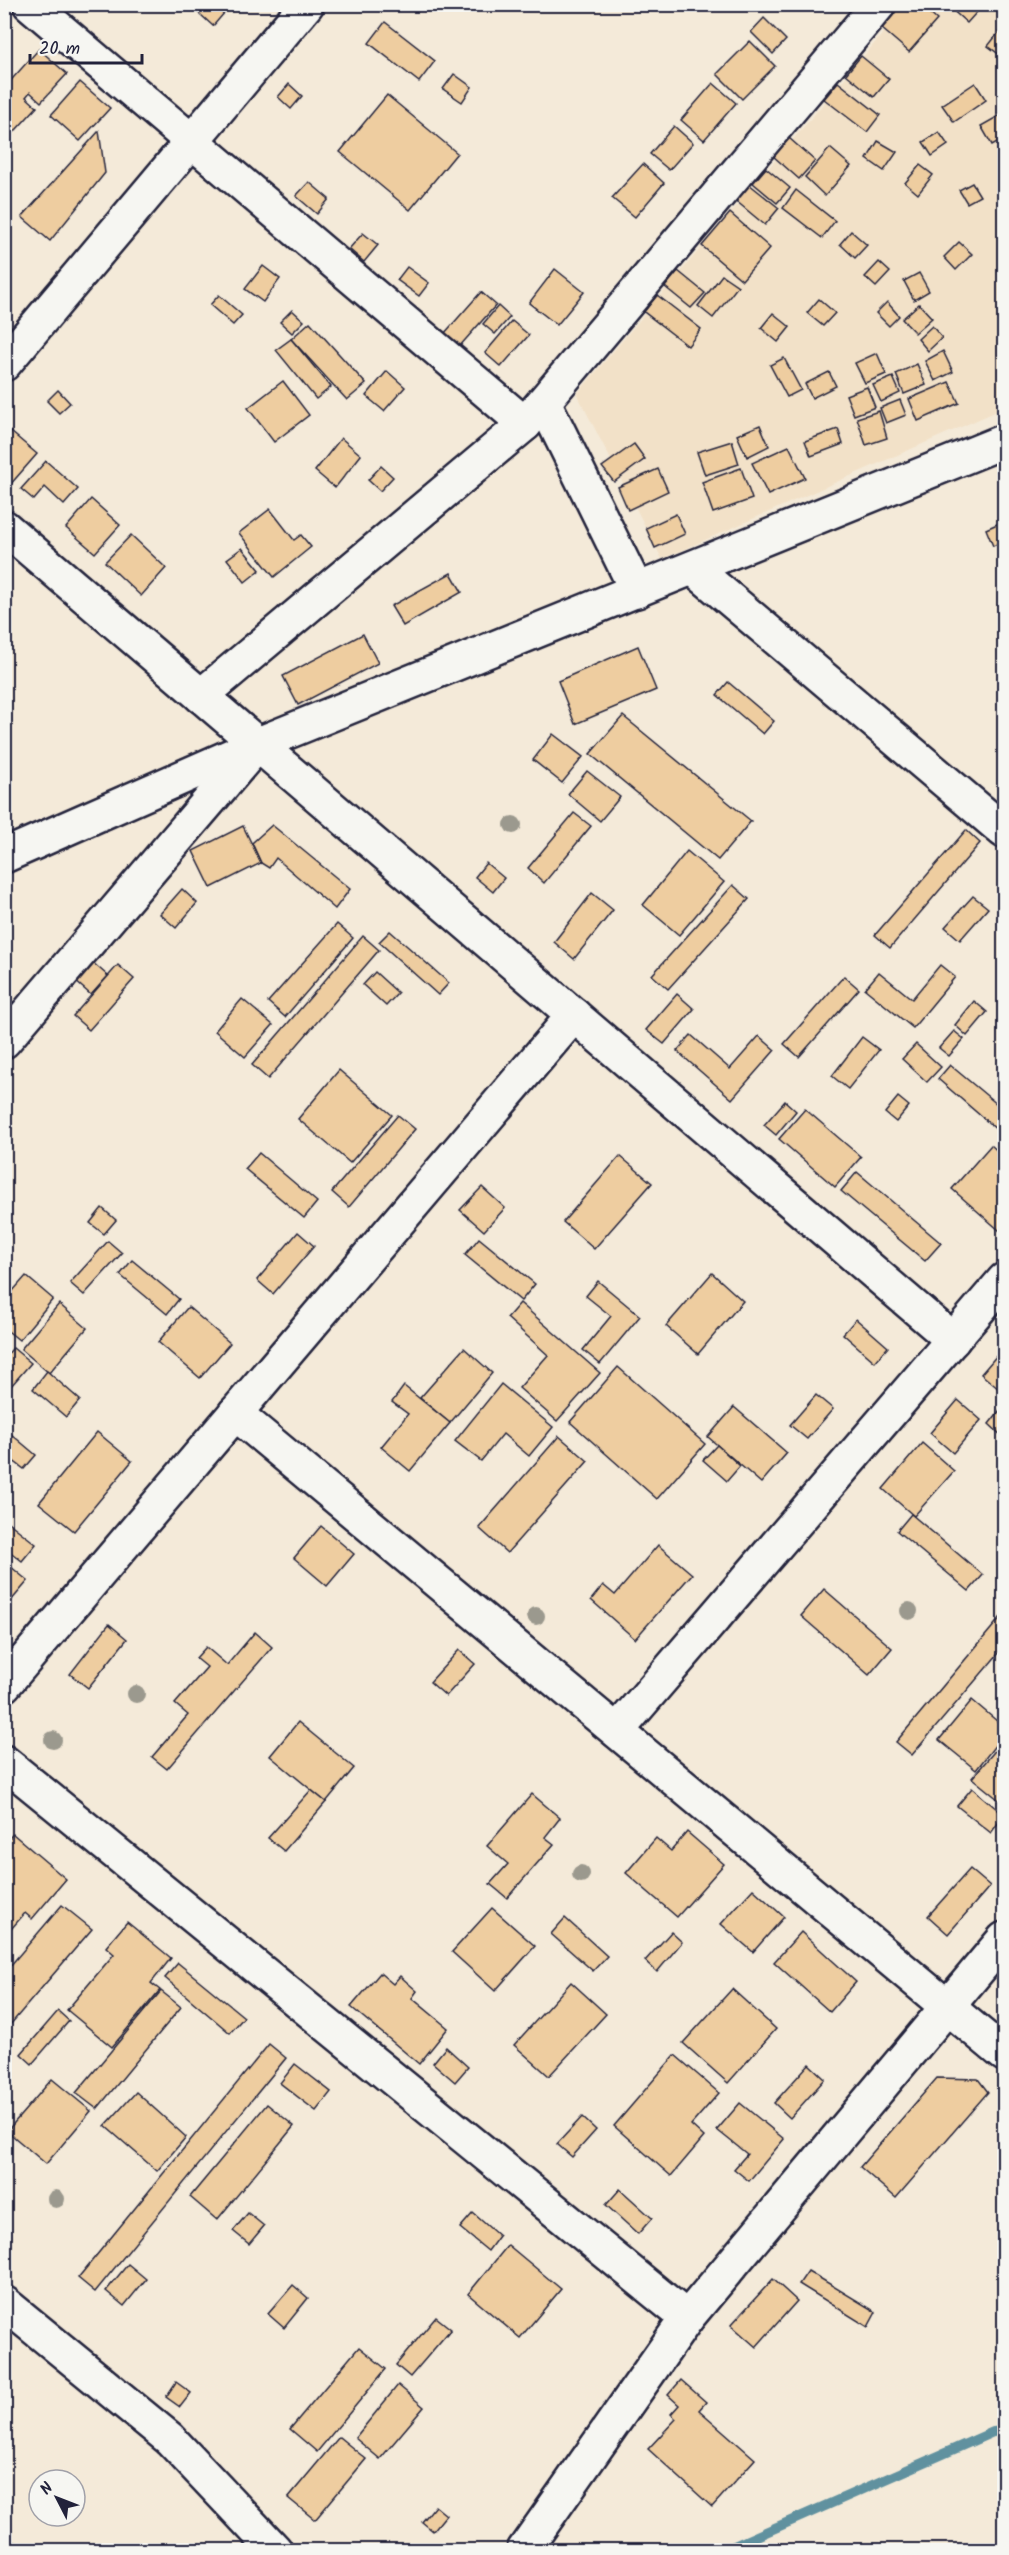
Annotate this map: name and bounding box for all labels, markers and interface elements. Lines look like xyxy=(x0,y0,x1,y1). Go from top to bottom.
scale bar xyxy=(30,27,142,65)
text: 20 m xyxy=(39,35,80,64)
north arrow xyxy=(27,2468,87,2528)
text: N xyxy=(34,2477,60,2501)

